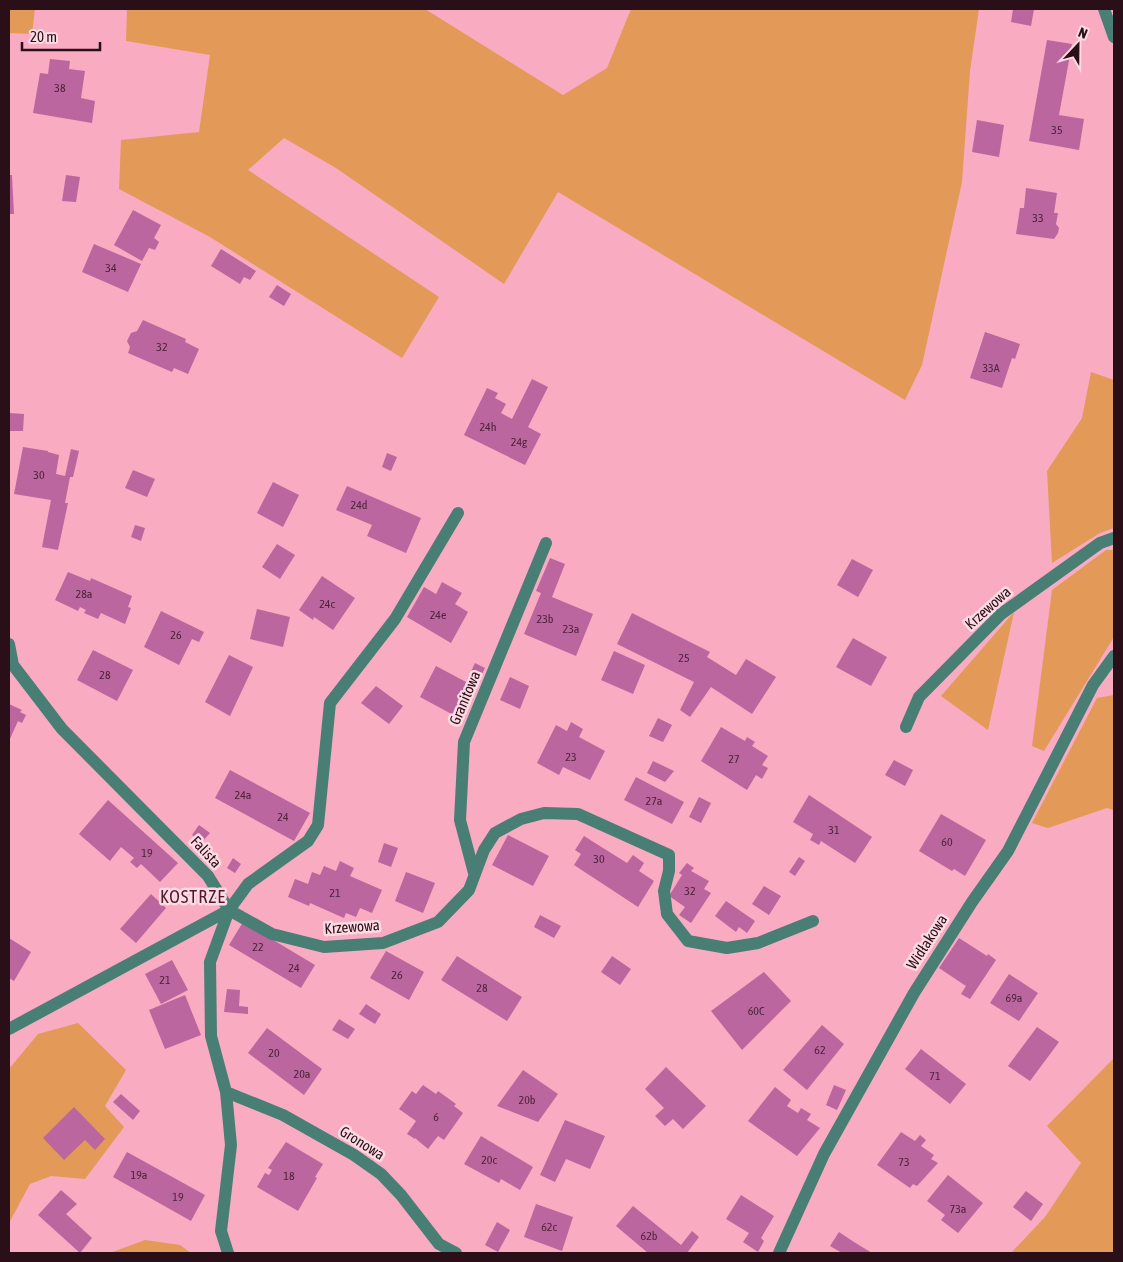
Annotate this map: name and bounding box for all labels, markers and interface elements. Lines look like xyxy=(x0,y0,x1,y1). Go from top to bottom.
scale bar xyxy=(22,20,100,52)
north arrow xyxy=(1053,20,1103,70)
text: N xyxy=(1076,24,1090,42)
text: 20 m xyxy=(30,28,57,45)
house number: 38 xyxy=(54,81,66,95)
house number: 35 xyxy=(1051,123,1063,137)
house number: 33 xyxy=(1032,211,1044,225)
house number: 34 xyxy=(105,261,117,275)
house number: 32 xyxy=(156,340,168,354)
house number: 33A xyxy=(982,361,1000,375)
house number: 24h xyxy=(479,420,497,434)
house number: 24g xyxy=(511,435,528,449)
house number: 30 xyxy=(33,468,45,482)
house number: 24d xyxy=(351,498,367,512)
street label: Krzewowa xyxy=(961,583,1014,632)
house number: 28a xyxy=(76,587,92,601)
house number: 24c xyxy=(319,597,335,611)
house number: 24e xyxy=(430,608,446,622)
house number: 23b xyxy=(537,612,554,626)
house number: 23a xyxy=(563,622,579,636)
house number: 26 xyxy=(170,628,182,642)
house number: 25 xyxy=(678,651,690,665)
house number: 28 xyxy=(99,668,111,682)
street label: Granitowa xyxy=(446,668,483,727)
house number: 23 xyxy=(565,750,577,764)
house number: 27 xyxy=(728,752,740,766)
house number: 24a xyxy=(235,788,251,802)
house number: 27a xyxy=(646,794,662,808)
house number: 24 xyxy=(277,810,289,824)
house number: 31 xyxy=(828,823,840,837)
street label: Falista xyxy=(188,832,225,871)
house number: 60 xyxy=(941,835,953,849)
house number: 19 xyxy=(141,846,153,860)
house number: 30 xyxy=(593,852,605,866)
house number: 32 xyxy=(684,884,696,898)
district label: KOSTRZE xyxy=(160,886,226,907)
house number: 21 xyxy=(329,886,341,900)
street label: Widłakowa xyxy=(903,911,950,972)
street label: Krzewowa xyxy=(324,916,380,937)
house number: 22 xyxy=(252,940,264,954)
house number: 24 xyxy=(288,961,300,975)
house number: 26 xyxy=(391,968,403,982)
house number: 21 xyxy=(159,973,171,987)
house number: 28 xyxy=(476,981,488,995)
house number: 69a xyxy=(1006,991,1022,1005)
house number: 60C xyxy=(748,1004,765,1018)
house number: 62 xyxy=(814,1043,826,1057)
house number: 20 xyxy=(268,1046,280,1060)
house number: 20a xyxy=(294,1067,310,1081)
house number: 71 xyxy=(929,1069,941,1083)
house number: 20b xyxy=(519,1093,536,1107)
house number: 6 xyxy=(433,1110,439,1124)
street label: Gronowa xyxy=(337,1122,388,1163)
house number: 20c xyxy=(481,1153,497,1167)
house number: 73 xyxy=(898,1155,910,1169)
house number: 19a xyxy=(131,1168,147,1182)
house number: 18 xyxy=(283,1169,295,1183)
house number: 19 xyxy=(172,1190,184,1204)
house number: 73a xyxy=(950,1202,966,1216)
house number: 62c xyxy=(541,1220,557,1234)
house number: 62b xyxy=(641,1229,658,1243)

